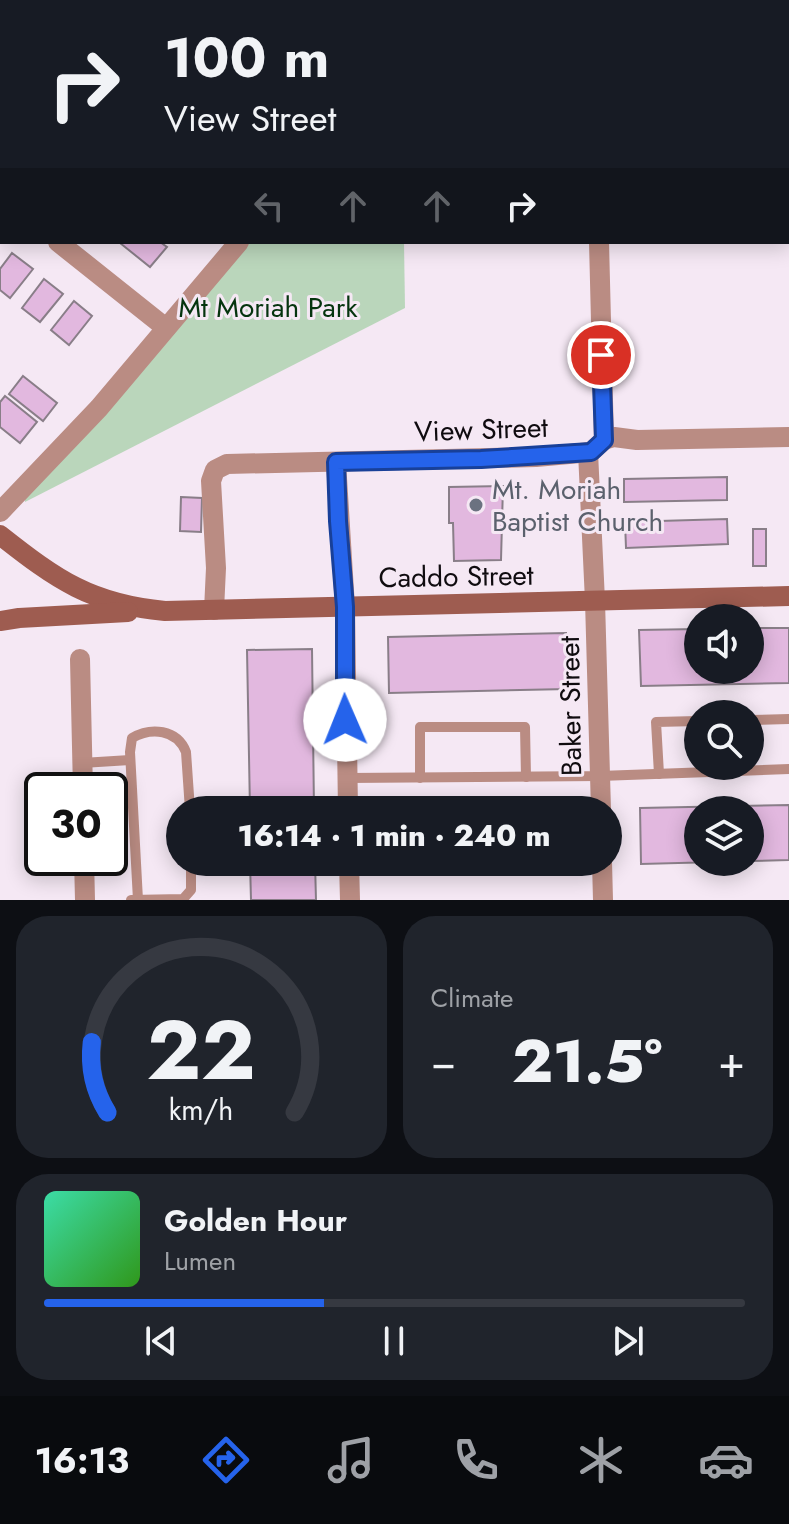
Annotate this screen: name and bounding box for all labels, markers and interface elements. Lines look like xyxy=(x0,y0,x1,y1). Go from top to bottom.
text: 100 m xyxy=(164,17,329,98)
icon: right xyxy=(32,32,136,136)
text: View Street xyxy=(164,92,336,144)
icon: left xyxy=(247,184,291,228)
icon: ahead xyxy=(331,184,375,228)
icon: ahead xyxy=(415,184,459,228)
icon: right xyxy=(499,184,543,228)
park label: Mt Moriah Park xyxy=(178,287,358,328)
pin xyxy=(567,321,635,389)
icon: arrive xyxy=(579,333,623,377)
street label: View Street xyxy=(413,407,549,452)
place label: Mt. Moriah Baptist Church xyxy=(492,469,663,542)
marker: Mt. Moriah Baptist Church xyxy=(467,496,485,514)
street label: Caddo Street xyxy=(378,555,534,598)
map controls xyxy=(684,604,764,876)
button: sound xyxy=(684,604,764,684)
street label: Baker Street xyxy=(549,635,592,776)
position arrow xyxy=(303,678,387,762)
button: search xyxy=(684,700,764,780)
speed limit sign: 30 xyxy=(24,772,128,876)
button: layers xyxy=(684,796,764,876)
text: 16:14 · 1 min · 240 m xyxy=(238,814,550,857)
text: Climate xyxy=(431,979,513,1017)
text: 22 xyxy=(147,990,256,1110)
text: 21.5° xyxy=(512,1018,662,1105)
text: − xyxy=(431,1030,456,1094)
text: + xyxy=(718,1030,745,1094)
text: km/h xyxy=(169,1089,234,1131)
text: Golden Hour xyxy=(164,1199,347,1242)
text: Lumen xyxy=(164,1242,236,1280)
icon: previous xyxy=(139,1319,183,1363)
icon: pause xyxy=(372,1319,416,1363)
icon: next xyxy=(606,1319,650,1363)
icon: directions xyxy=(198,1432,254,1488)
icon: music xyxy=(323,1432,379,1488)
icon: phone xyxy=(448,1432,504,1488)
icon: climate xyxy=(573,1432,629,1488)
icon: car xyxy=(698,1432,754,1488)
text: 16:13 xyxy=(35,1434,129,1486)

